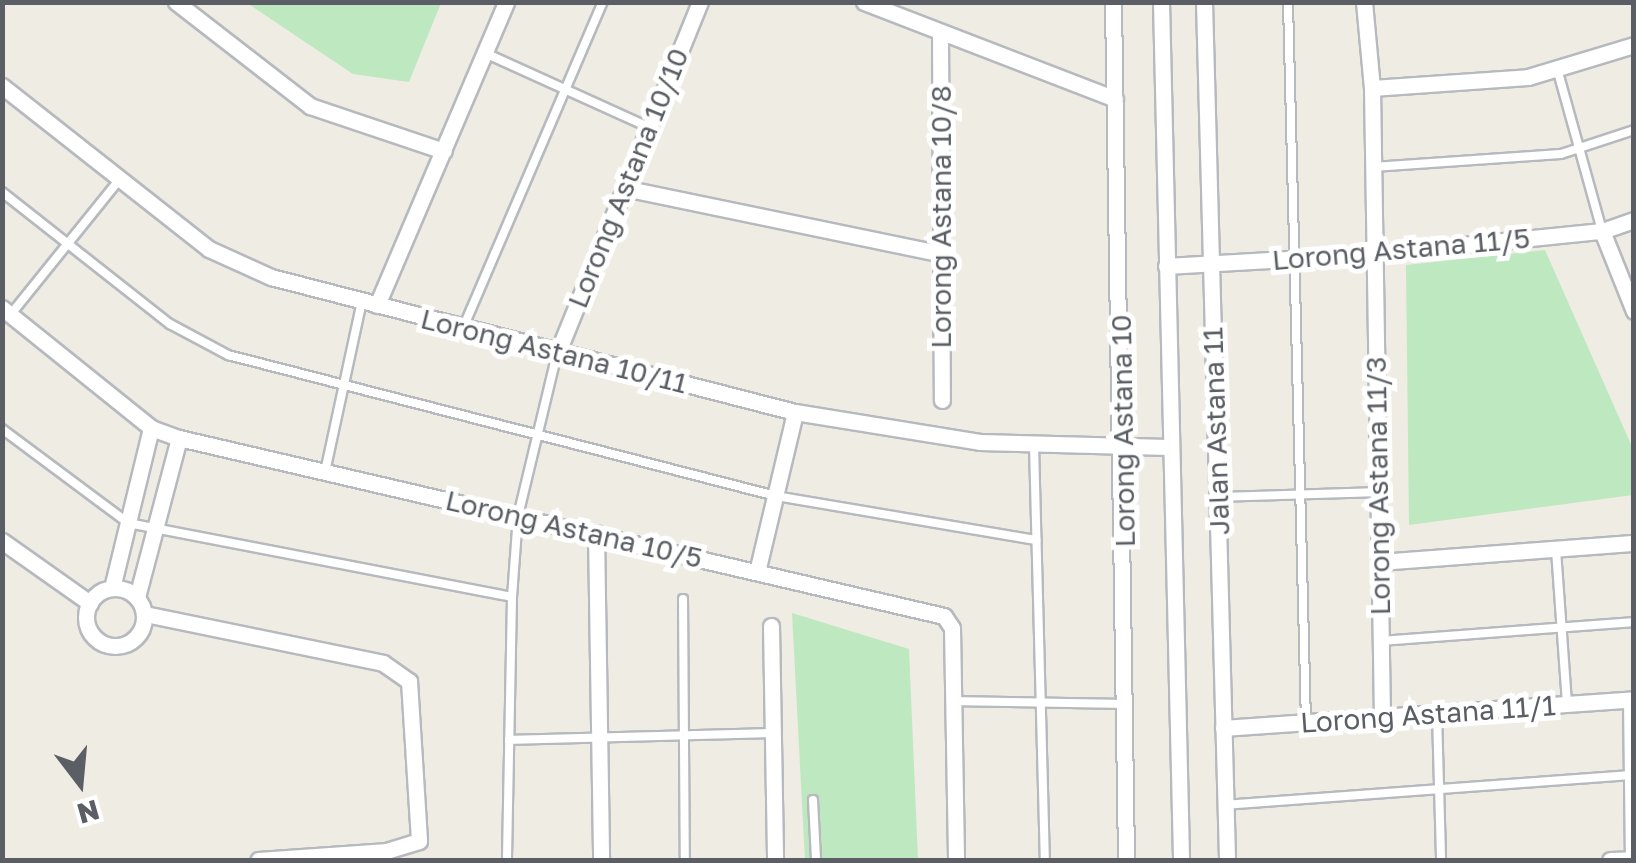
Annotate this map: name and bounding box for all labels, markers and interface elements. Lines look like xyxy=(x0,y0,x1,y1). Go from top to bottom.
street label: Lorong Astana 10/10 xyxy=(561,43,695,313)
street label: Lorong Astana 10/8 xyxy=(924,85,958,349)
street label: Lorong Astana 11/5 xyxy=(1271,221,1531,277)
street label: Lorong Astana 10/11 xyxy=(417,302,691,400)
street label: Lorong Astana 10 xyxy=(1104,314,1142,548)
street label: Jalan Astana 11 xyxy=(1196,326,1236,536)
street label: Lorong Astana 11/3 xyxy=(1359,356,1397,616)
street label: Lorong Astana 10/5 xyxy=(442,483,706,575)
street label: Lorong Astana 11/1 xyxy=(1299,688,1557,740)
north arrow xyxy=(30,733,130,833)
text: N xyxy=(74,794,103,831)

